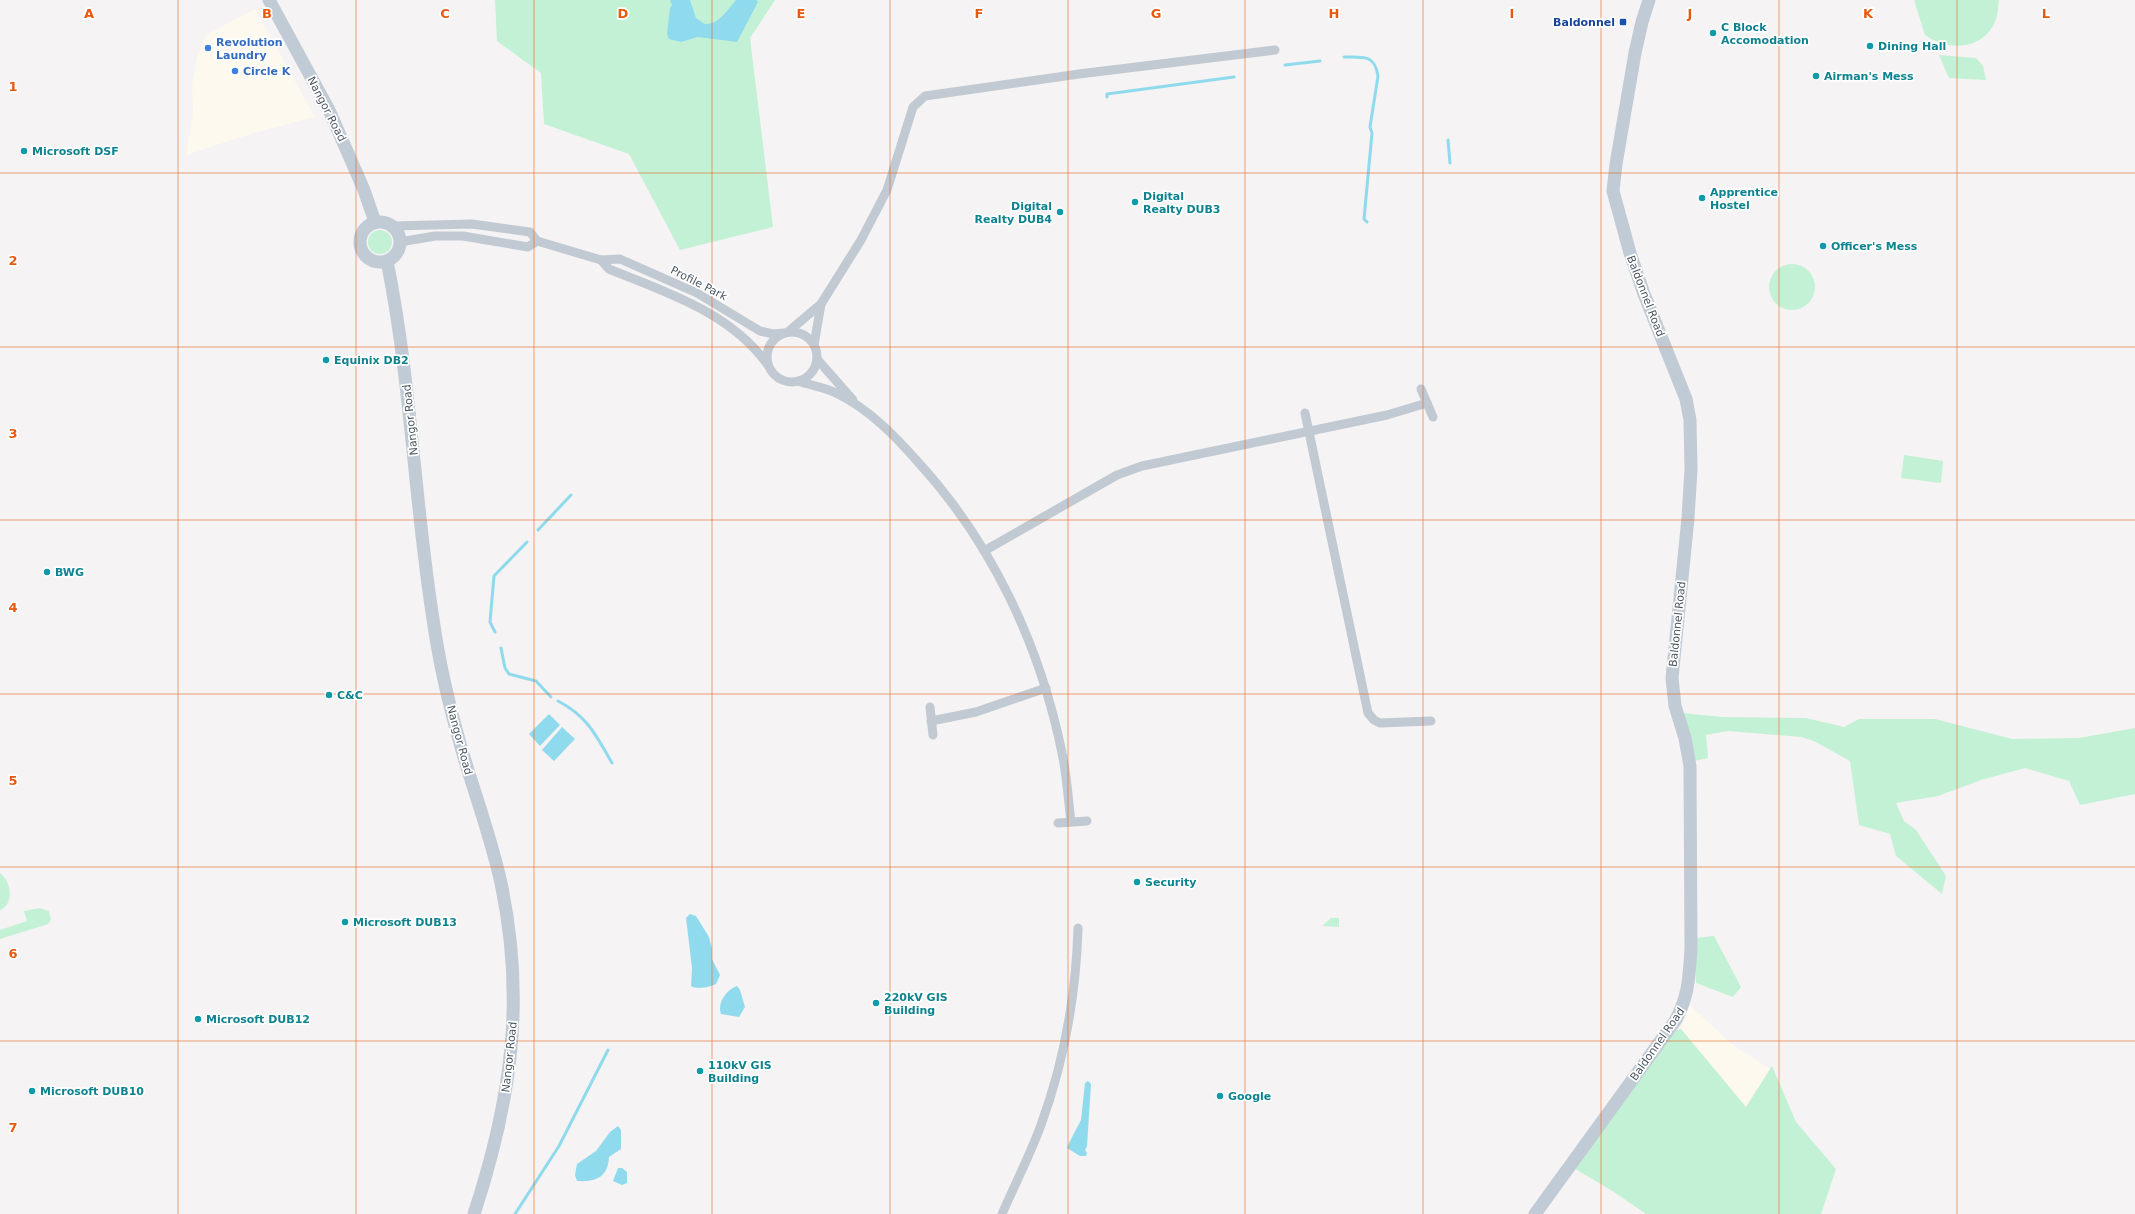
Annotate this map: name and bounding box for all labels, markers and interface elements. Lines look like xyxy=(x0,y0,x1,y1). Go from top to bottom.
text: A xyxy=(84,6,94,21)
text: B xyxy=(262,6,272,21)
text: C xyxy=(440,6,450,21)
text: D xyxy=(618,6,629,21)
text: E xyxy=(797,6,805,21)
text: F xyxy=(975,6,983,21)
text: G xyxy=(1151,6,1161,21)
text: H xyxy=(1329,6,1339,21)
text: I xyxy=(1510,6,1514,21)
text: J xyxy=(1687,6,1692,21)
text: K xyxy=(1863,6,1874,21)
text: L xyxy=(2042,6,2050,21)
place label: Baldonnel xyxy=(1553,16,1615,29)
marker: Baldonnel xyxy=(1618,17,1628,27)
place label: C Block Accomodation xyxy=(1721,21,1809,47)
marker: C Block Accomodation xyxy=(1708,28,1718,38)
place label: Revolution Laundry xyxy=(216,36,283,62)
place label: Dining Hall xyxy=(1878,40,1946,53)
marker: Dining Hall xyxy=(1865,41,1875,51)
marker: Revolution Laundry xyxy=(203,43,213,53)
place label: Circle K xyxy=(243,65,291,78)
marker: Circle K xyxy=(230,66,240,76)
place label: Airman's Mess xyxy=(1824,70,1914,83)
marker: Airman's Mess xyxy=(1811,71,1821,81)
street label: Nangor Road xyxy=(305,75,349,144)
text: 1 xyxy=(8,79,18,94)
place label: Microsoft DSF xyxy=(32,145,119,158)
marker: Microsoft DSF xyxy=(19,146,29,156)
place label: Apprentice Hostel xyxy=(1710,186,1778,212)
place label: Digital Realty DUB3 xyxy=(1143,190,1220,216)
marker: Apprentice Hostel xyxy=(1697,193,1707,203)
marker: Digital Realty DUB3 xyxy=(1130,197,1140,207)
place label: Digital Realty DUB4 xyxy=(975,200,1052,226)
marker: Digital Realty DUB4 xyxy=(1055,207,1065,217)
place label: Officer's Mess xyxy=(1831,240,1918,253)
marker: Officer's Mess xyxy=(1818,241,1828,251)
text: 2 xyxy=(8,253,18,268)
street label: Baldonnel Road xyxy=(1624,254,1667,339)
street label: Profile Park xyxy=(668,264,730,303)
place label: Equinix DB2 xyxy=(334,354,409,367)
marker: Equinix DB2 xyxy=(321,355,331,365)
street label: Nangor Road xyxy=(400,384,421,456)
text: 3 xyxy=(8,426,18,441)
place label: BWG xyxy=(55,566,84,579)
marker: BWG xyxy=(42,567,52,577)
street label: Baldonnel Road xyxy=(1667,581,1688,667)
text: 4 xyxy=(8,600,18,615)
place label: C&C xyxy=(337,689,363,702)
marker: C&C xyxy=(324,690,334,700)
street label: Nangor Road xyxy=(444,704,475,776)
text: 5 xyxy=(8,773,18,788)
place label: Security xyxy=(1145,876,1196,889)
marker: Security xyxy=(1132,877,1142,887)
place label: Microsoft DUB13 xyxy=(353,916,457,929)
marker: Microsoft DUB13 xyxy=(340,917,350,927)
text: 6 xyxy=(8,946,18,961)
place label: 220kV GIS Building xyxy=(884,991,948,1017)
marker: 220kV GIS Building xyxy=(871,998,881,1008)
street label: Baldonnel Road xyxy=(1627,1005,1687,1083)
place label: Microsoft DUB12 xyxy=(206,1013,310,1026)
marker: Microsoft DUB12 xyxy=(193,1014,203,1024)
street label: Nangor Road xyxy=(499,1021,520,1093)
place label: 110kV GIS Building xyxy=(708,1059,772,1085)
marker: 110kV GIS Building xyxy=(695,1066,705,1076)
place label: Microsoft DUB10 xyxy=(40,1085,144,1098)
marker: Microsoft DUB10 xyxy=(27,1086,37,1096)
place label: Google xyxy=(1228,1090,1271,1103)
marker: Google xyxy=(1215,1091,1225,1101)
text: 7 xyxy=(8,1120,18,1135)

